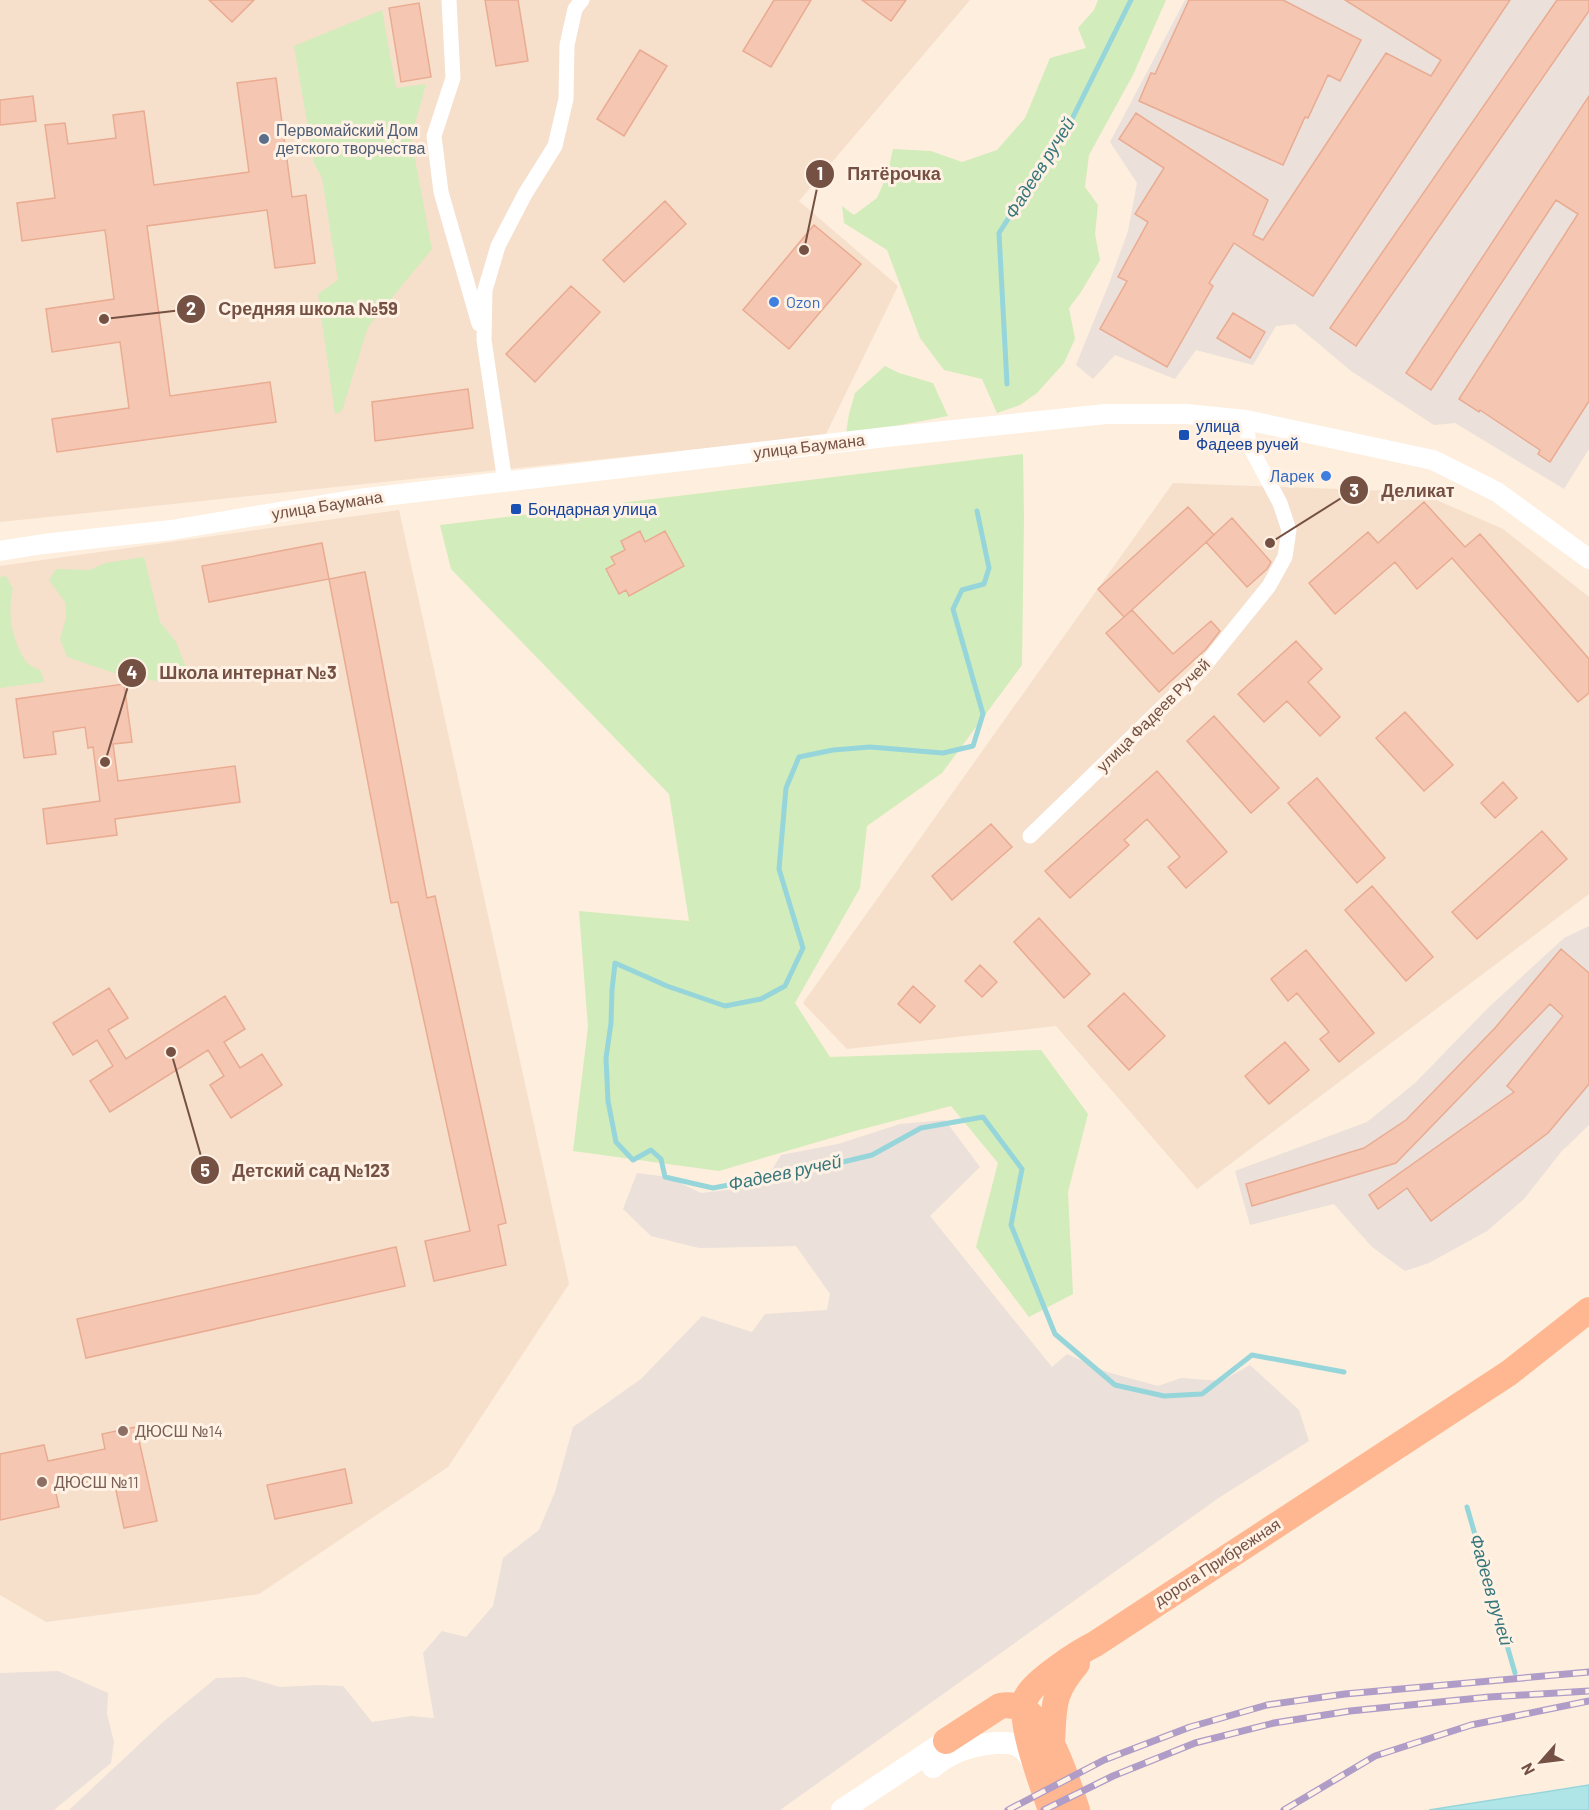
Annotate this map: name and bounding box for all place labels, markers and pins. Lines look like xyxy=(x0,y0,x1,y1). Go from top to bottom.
place label: Первомайский Дом детского творчества xyxy=(276,120,425,157)
marker: Первомайский Дом детского творчества xyxy=(257,132,271,146)
callout: Пятёрочка xyxy=(805,156,952,192)
callout: Средняя школа №59 xyxy=(176,291,409,327)
place label: Ozon xyxy=(786,292,820,311)
marker: Ozon xyxy=(767,295,781,309)
place label: улица Фадеев ручей xyxy=(1196,416,1299,453)
marker: улица Фадеев ручей xyxy=(1177,428,1191,442)
place label: Ларек xyxy=(1270,466,1315,485)
marker: Ларек xyxy=(1319,469,1333,483)
callout: Деликат xyxy=(1339,472,1467,508)
place label: Бондарная улица xyxy=(528,499,657,518)
marker: Бондарная улица xyxy=(509,502,523,516)
callout: Школа интернат №3 xyxy=(117,655,348,691)
callout: Детский сад №123 xyxy=(190,1152,402,1188)
place label: ДЮСШ №14 xyxy=(135,1421,223,1440)
marker: ДЮСШ №14 xyxy=(116,1424,130,1438)
place label: ДЮСШ №11 xyxy=(54,1472,139,1491)
marker: ДЮСШ №11 xyxy=(35,1475,49,1489)

